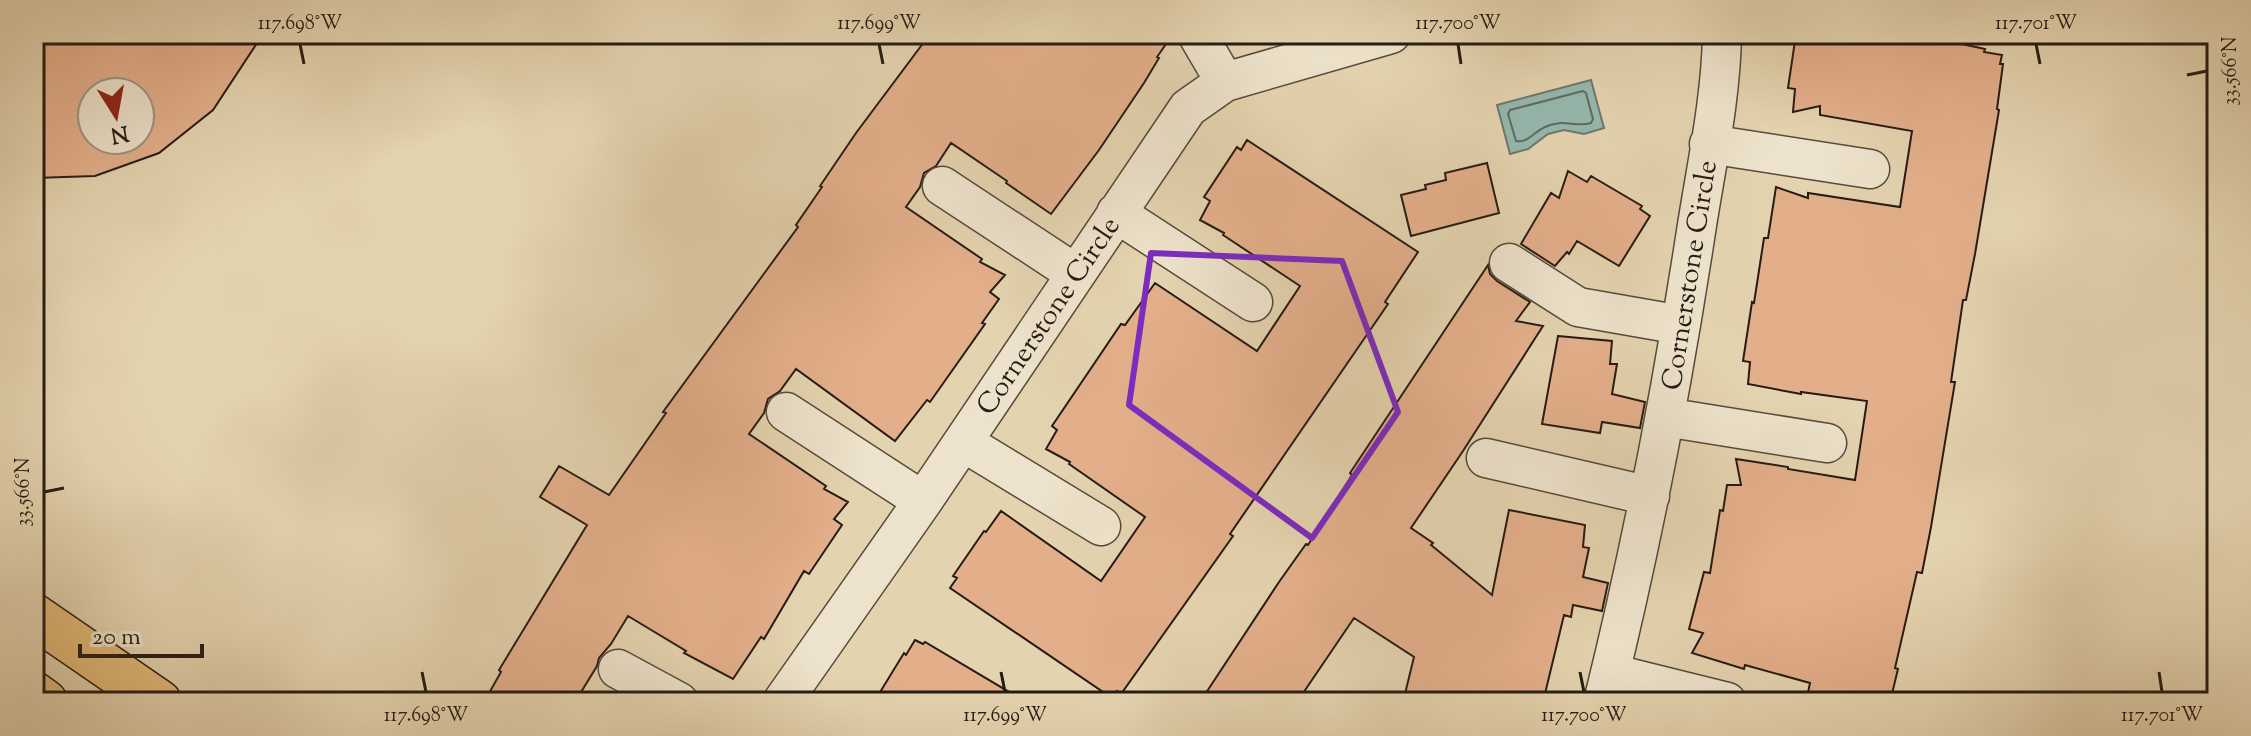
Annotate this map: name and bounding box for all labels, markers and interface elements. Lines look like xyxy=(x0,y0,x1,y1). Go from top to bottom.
text: 117.698°W xyxy=(258,10,342,39)
text: 117.699°W xyxy=(837,10,921,39)
text: 117.700°W xyxy=(1415,10,1501,39)
text: 117.701°W xyxy=(1995,10,2077,39)
text: 33.566°N xyxy=(2217,36,2246,106)
north arrow xyxy=(76,76,156,156)
text: N xyxy=(107,115,131,150)
street label: Cornerstone Circle xyxy=(1653,158,1729,393)
street label: Cornerstone Circle xyxy=(968,209,1131,424)
text: 33.566°N xyxy=(10,457,39,527)
scale bar xyxy=(80,608,202,658)
text: 20 m xyxy=(92,621,141,655)
text: 117.698°W xyxy=(384,702,468,731)
text: 117.699°W xyxy=(963,702,1047,731)
text: 117.700°W xyxy=(1541,702,1627,731)
text: 117.701°W xyxy=(2121,702,2203,731)

